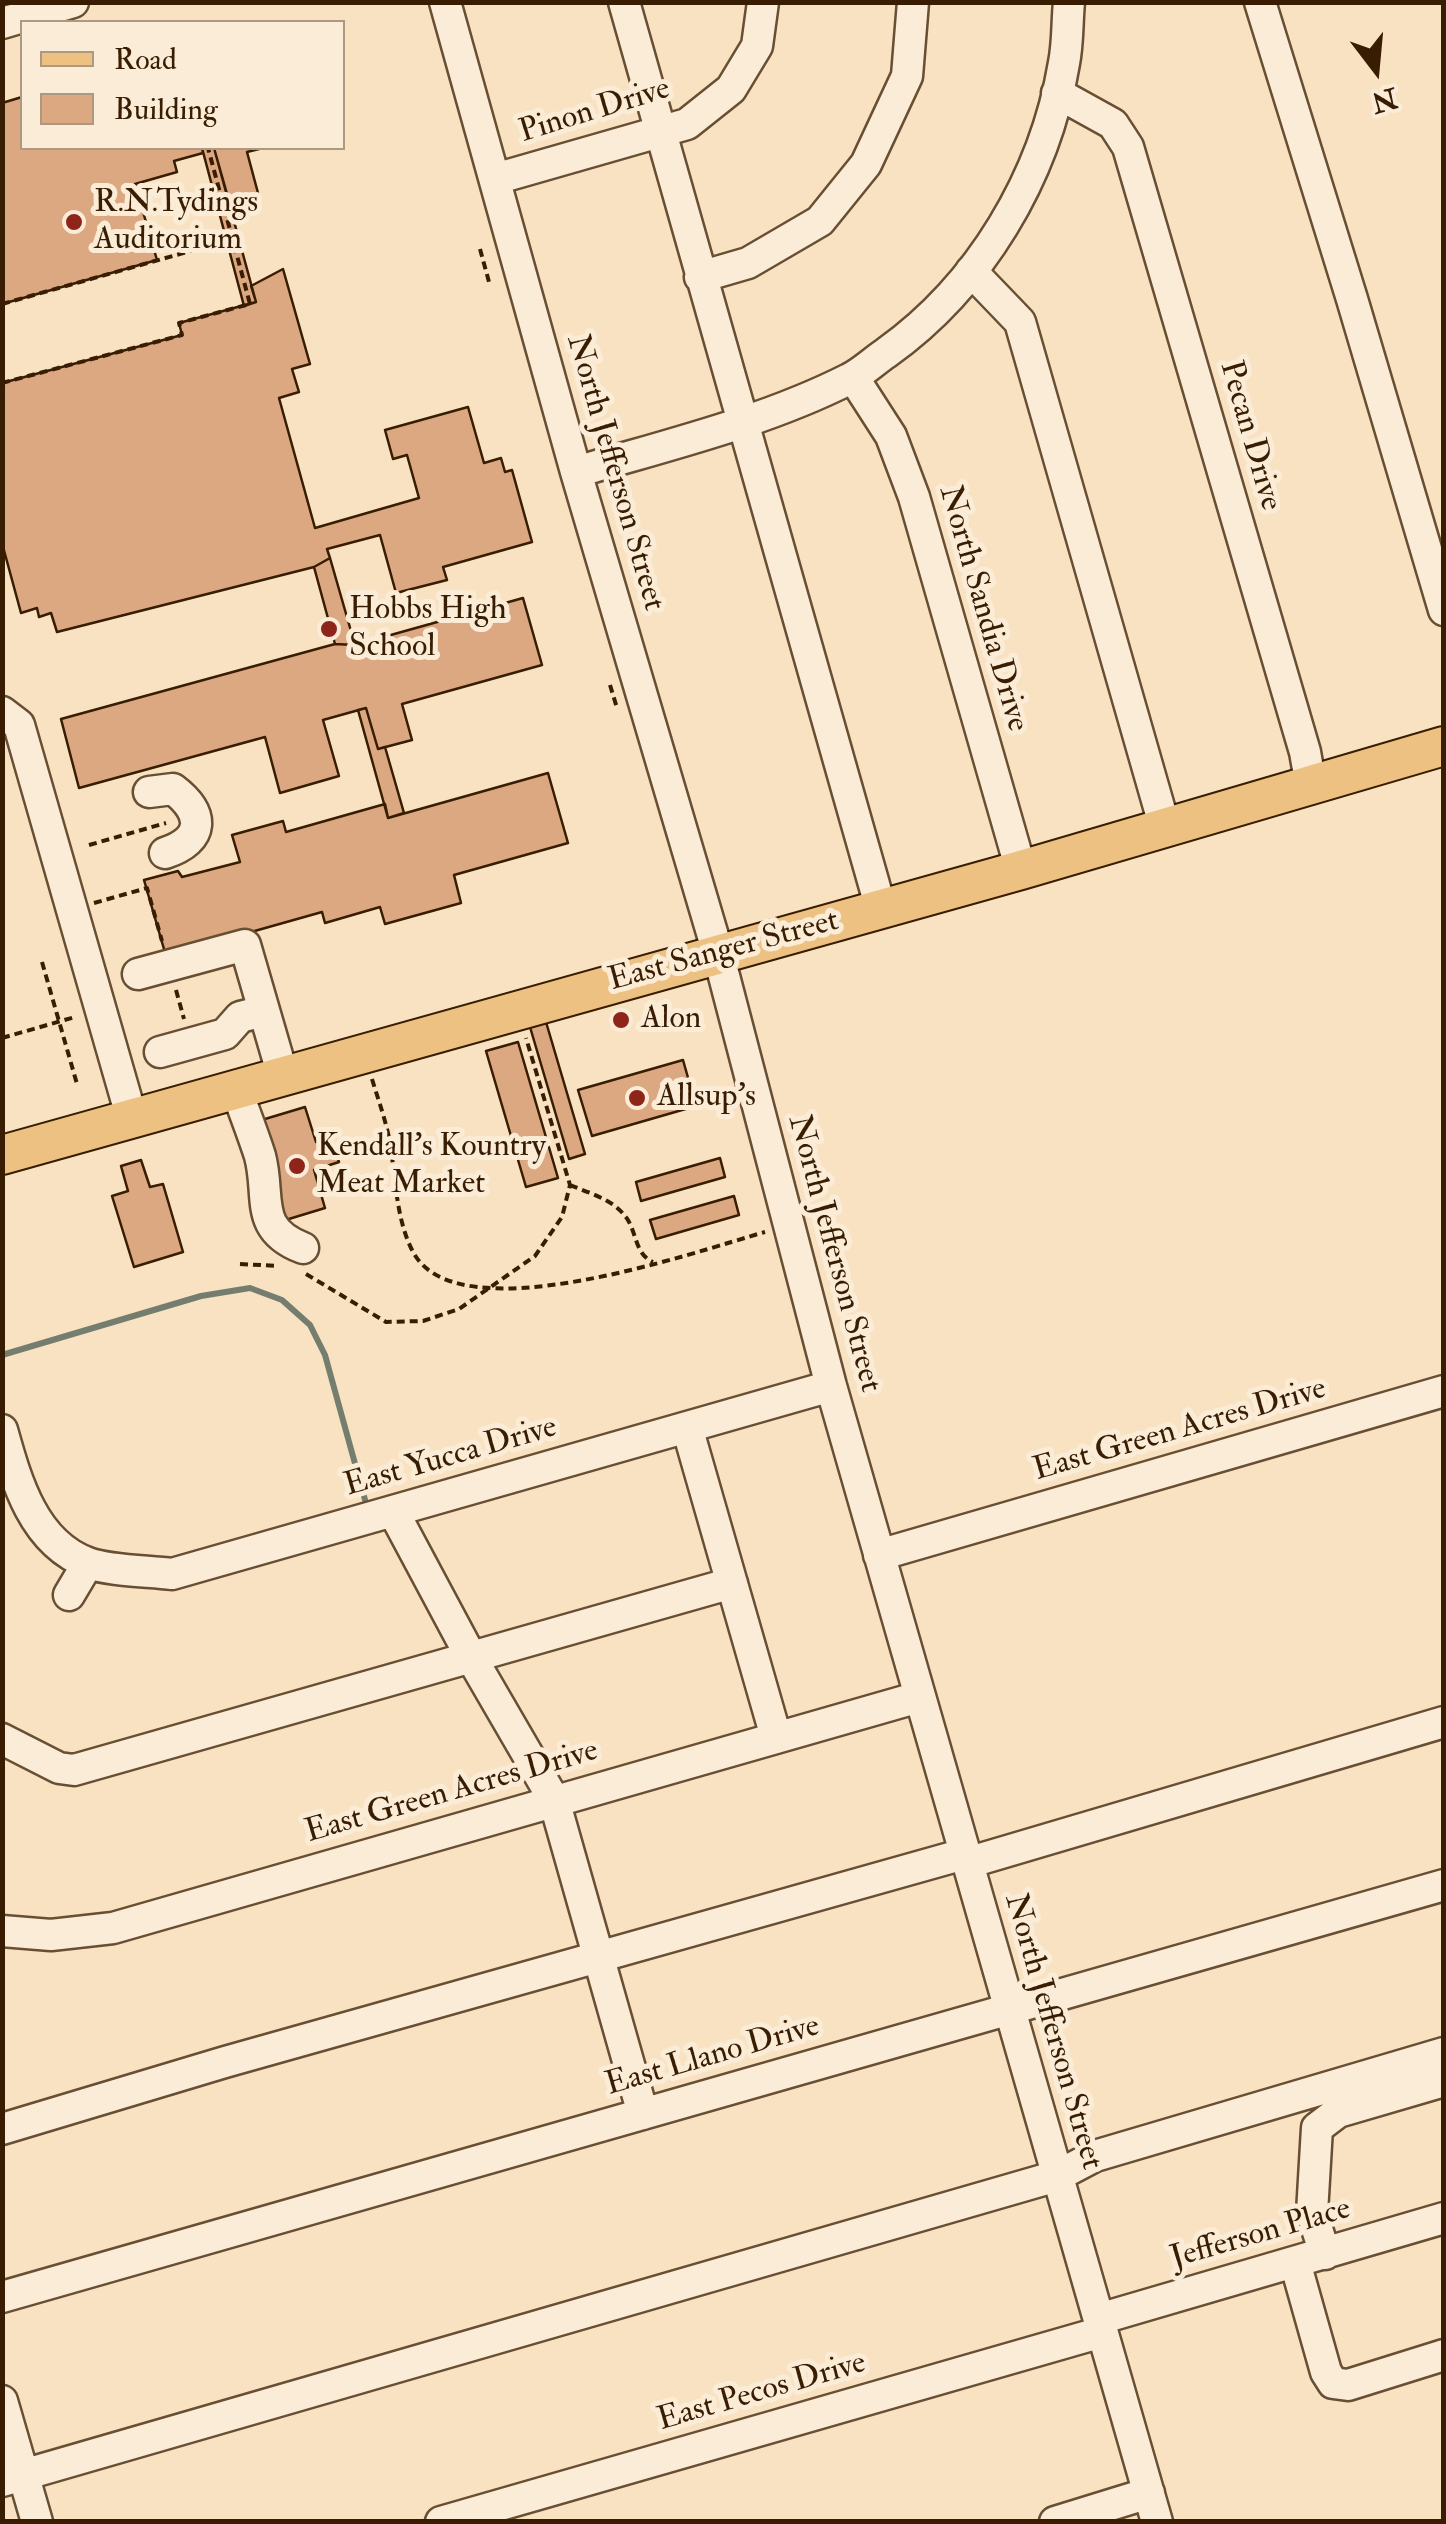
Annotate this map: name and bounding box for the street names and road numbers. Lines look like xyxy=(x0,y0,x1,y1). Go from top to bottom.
street label: Pinon Drive xyxy=(515,71,675,153)
street label: North Jefferson Street xyxy=(556,331,672,615)
street label: Pecan Drive xyxy=(1209,357,1289,515)
street label: North Sandia Drive xyxy=(929,482,1035,736)
street label: East Sanger Street xyxy=(605,903,843,1001)
street label: North Jefferson Street xyxy=(778,1111,888,1397)
street label: East Green Acres Drive xyxy=(1029,1371,1331,1491)
street label: East Yucca Drive xyxy=(340,1409,562,1507)
street label: East Green Acres Drive xyxy=(301,1733,603,1853)
street label: North Jefferson Street xyxy=(994,1890,1110,2174)
street label: East Llano Drive xyxy=(602,2008,824,2106)
street label: Jefferson Place xyxy=(1167,2191,1355,2279)
street label: East Pecos Drive xyxy=(654,2345,870,2441)

